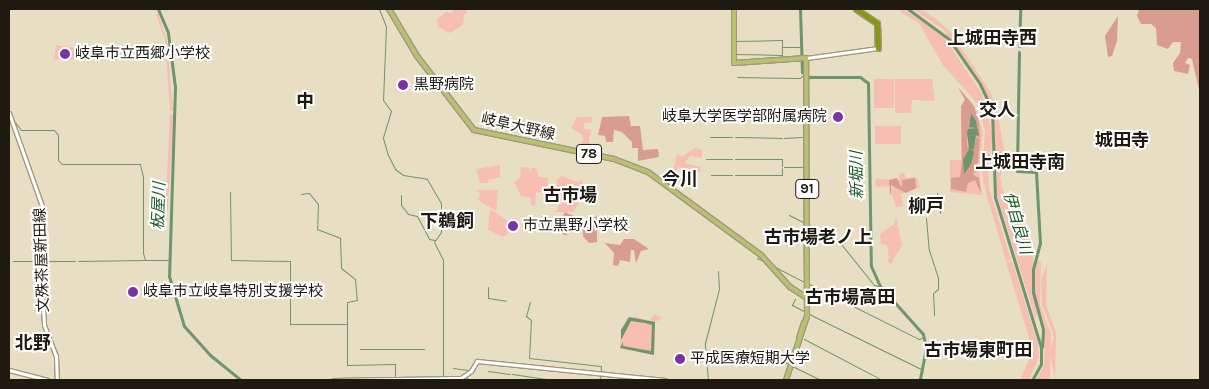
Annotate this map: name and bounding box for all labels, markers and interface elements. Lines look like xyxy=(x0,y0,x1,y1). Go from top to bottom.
district label: 上城田寺西 xyxy=(947,27,1037,49)
place label: 岐阜市立西郷小学校 xyxy=(75,45,210,63)
marker: 岐阜市立西郷小学校 xyxy=(59,48,71,60)
place label: 黒野病院 xyxy=(414,76,474,94)
marker: 黒野病院 xyxy=(396,78,410,92)
district label: 中 xyxy=(296,90,314,112)
district label: 交人 xyxy=(979,99,1015,121)
place label: 岐阜大学医学部附属病院 xyxy=(662,108,827,126)
street label: 岐阜大野線 xyxy=(479,110,557,144)
marker: 岐阜大学医学部附属病院 xyxy=(831,110,845,124)
district label: 城田寺 xyxy=(1095,129,1149,151)
road number: 78 xyxy=(575,142,603,166)
water label: 新堀川 xyxy=(847,151,867,199)
district label: 上城田寺南 xyxy=(975,151,1065,173)
district label: 今川 xyxy=(662,168,698,190)
road number: 91 xyxy=(794,178,820,200)
water label: 板屋川 xyxy=(149,182,169,230)
district label: 古市場 xyxy=(543,184,597,206)
water label: 伊自良川 xyxy=(999,190,1035,256)
district label: 柳戸 xyxy=(908,195,944,217)
street label: 文殊茶屋新田線 xyxy=(31,207,53,313)
district label: 下鵜飼 xyxy=(420,210,474,232)
place label: 市立黒野小学校 xyxy=(523,217,628,235)
marker: 市立黒野小学校 xyxy=(507,220,519,232)
district label: 古市場老ノ上 xyxy=(764,226,872,248)
place label: 岐阜市立岐阜特別支援学校 xyxy=(143,283,323,301)
marker: 岐阜市立岐阜特別支援学校 xyxy=(127,286,139,298)
district label: 古市場高田 xyxy=(805,286,895,308)
district label: 北野 xyxy=(15,332,51,354)
district label: 古市場東町田 xyxy=(924,339,1032,361)
place label: 平成医療短期大学 xyxy=(690,350,810,368)
marker: 平成医療短期大学 xyxy=(674,353,686,365)

